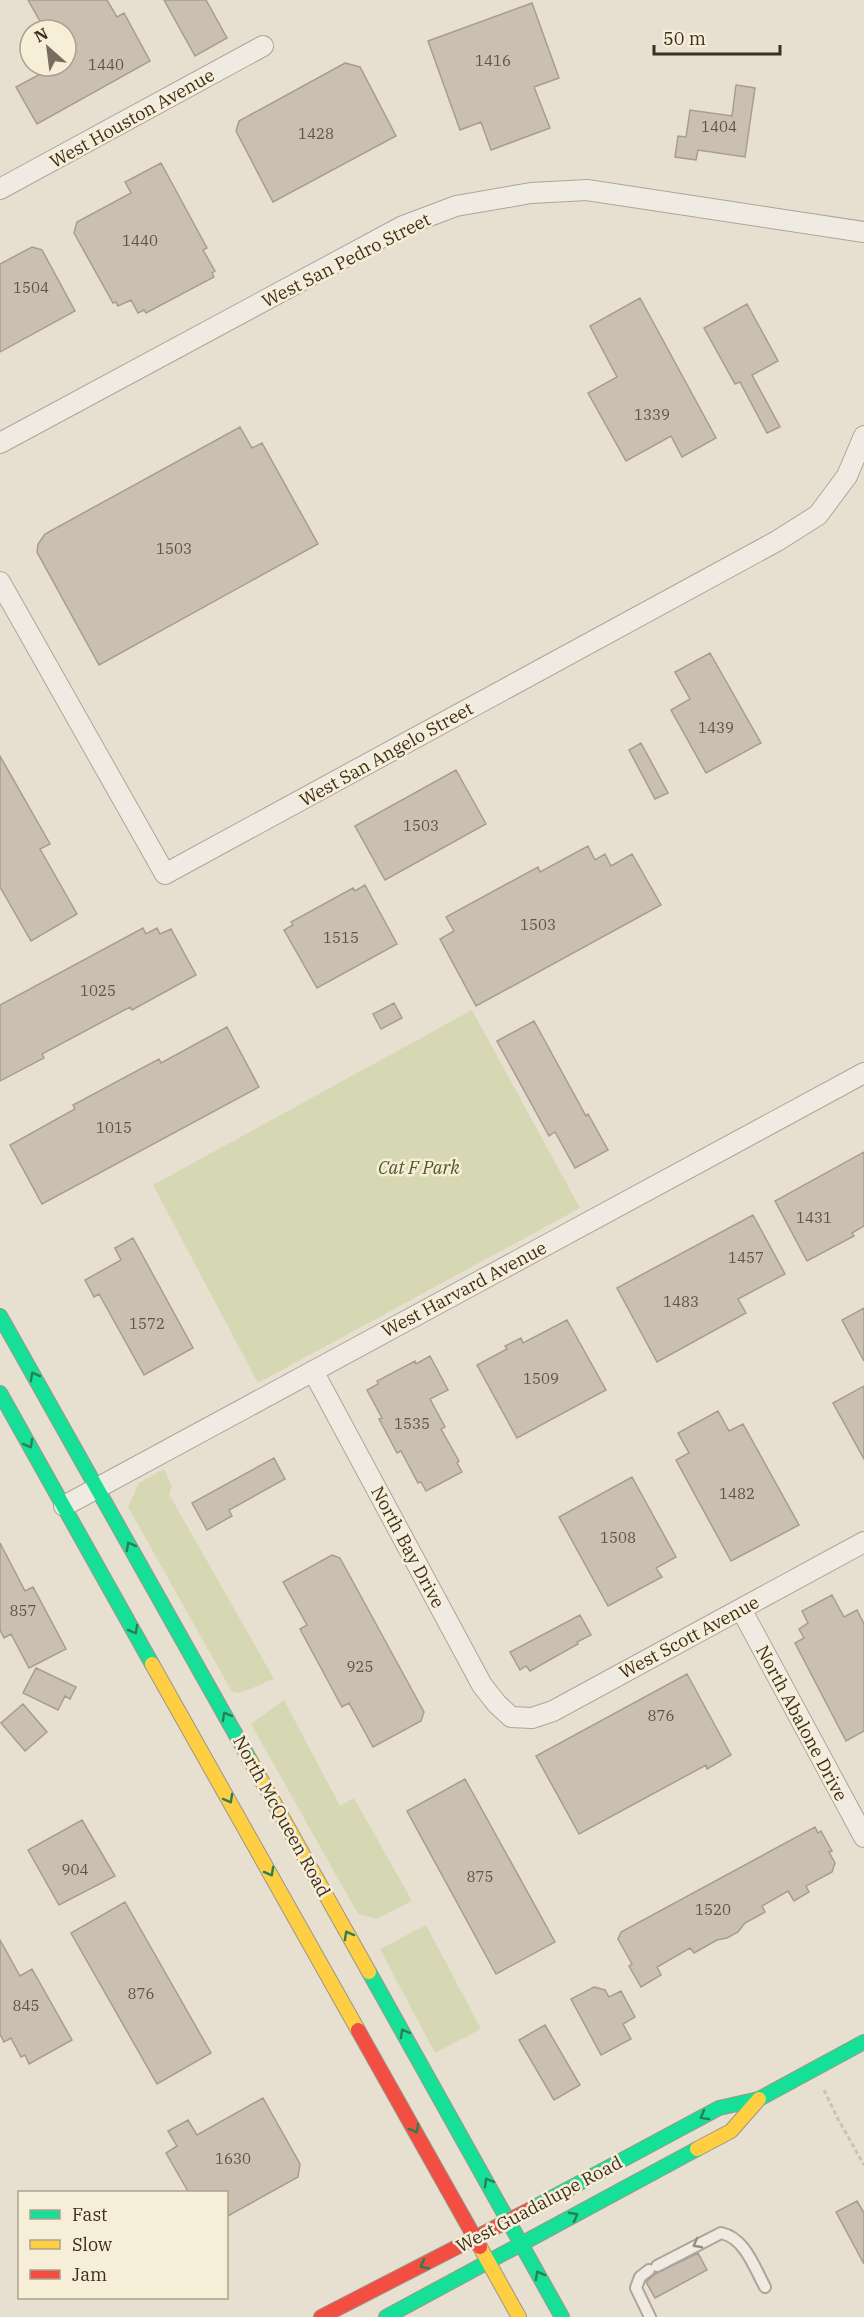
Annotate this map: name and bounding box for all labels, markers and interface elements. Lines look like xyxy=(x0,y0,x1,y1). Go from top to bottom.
north arrow xyxy=(18,18,78,78)
scale bar xyxy=(654,18,780,56)
text: N xyxy=(31,23,51,47)
text: 50 m xyxy=(663,27,706,50)
house number: 1416 xyxy=(475,51,511,70)
house number: 1440 xyxy=(88,55,124,74)
street label: West Houston Avenue xyxy=(46,63,218,173)
house number: 1404 xyxy=(701,117,737,136)
house number: 1428 xyxy=(298,124,334,143)
street label: West San Pedro Street xyxy=(258,208,434,312)
house number: 1440 xyxy=(122,231,158,250)
house number: 1504 xyxy=(13,278,49,297)
house number: 1339 xyxy=(634,405,670,424)
house number: 1503 xyxy=(156,539,192,558)
street label: West San Angelo Street xyxy=(295,697,477,811)
house number: 1439 xyxy=(698,718,734,737)
house number: 1503 xyxy=(403,816,439,835)
house number: 1503 xyxy=(520,915,556,934)
house number: 1515 xyxy=(323,928,359,947)
house number: 1025 xyxy=(80,981,116,1000)
house number: 1015 xyxy=(96,1118,132,1137)
park label: Cat F Park xyxy=(378,1156,460,1179)
house number: 1431 xyxy=(796,1208,832,1227)
street label: West Harvard Avenue xyxy=(378,1236,550,1342)
house number: 1457 xyxy=(728,1248,764,1267)
house number: 1483 xyxy=(663,1292,699,1311)
house number: 1572 xyxy=(129,1314,165,1333)
house number: 1509 xyxy=(523,1369,559,1388)
one-way arrow xyxy=(30,1372,41,1382)
house number: 1535 xyxy=(394,1414,430,1433)
one-way arrow xyxy=(22,1437,33,1448)
street label: North Bay Drive xyxy=(366,1482,450,1612)
house number: 1482 xyxy=(719,1484,755,1503)
house number: 1508 xyxy=(600,1528,636,1547)
one-way arrow xyxy=(126,1542,137,1552)
street label: West Scott Avenue xyxy=(615,1590,763,1684)
house number: 857 xyxy=(9,1601,37,1620)
one-way arrow xyxy=(127,1624,138,1634)
street label: North Abalone Drive xyxy=(751,1641,853,1805)
house number: 925 xyxy=(346,1657,374,1676)
house number: 876 xyxy=(647,1706,675,1725)
one-way arrow xyxy=(222,1712,233,1722)
street label: North McQueen Road xyxy=(228,1731,336,1901)
one-way arrow xyxy=(221,1793,233,1803)
house number: 904 xyxy=(61,1860,89,1879)
one-way arrow xyxy=(263,1866,274,1877)
house number: 875 xyxy=(466,1867,494,1886)
house number: 1520 xyxy=(695,1900,731,1919)
one-way arrow xyxy=(344,1931,355,1941)
house number: 876 xyxy=(127,1984,155,2003)
house number: 845 xyxy=(12,1996,40,2015)
one-way arrow xyxy=(399,2029,411,2039)
one-way arrow xyxy=(700,2109,710,2120)
one-way arrow xyxy=(408,2123,419,2133)
house number: 1630 xyxy=(215,2149,251,2168)
street label: West Guadalupe Road xyxy=(452,2150,626,2258)
one-way arrow xyxy=(484,2178,495,2189)
legend xyxy=(18,2191,228,2299)
text: Fast xyxy=(72,2203,107,2226)
one-way arrow xyxy=(567,2211,578,2223)
text: Slow xyxy=(72,2233,112,2256)
one-way arrow xyxy=(692,2237,703,2248)
one-way arrow xyxy=(420,2257,431,2269)
text: Jam xyxy=(72,2263,107,2286)
one-way arrow xyxy=(535,2271,546,2282)

